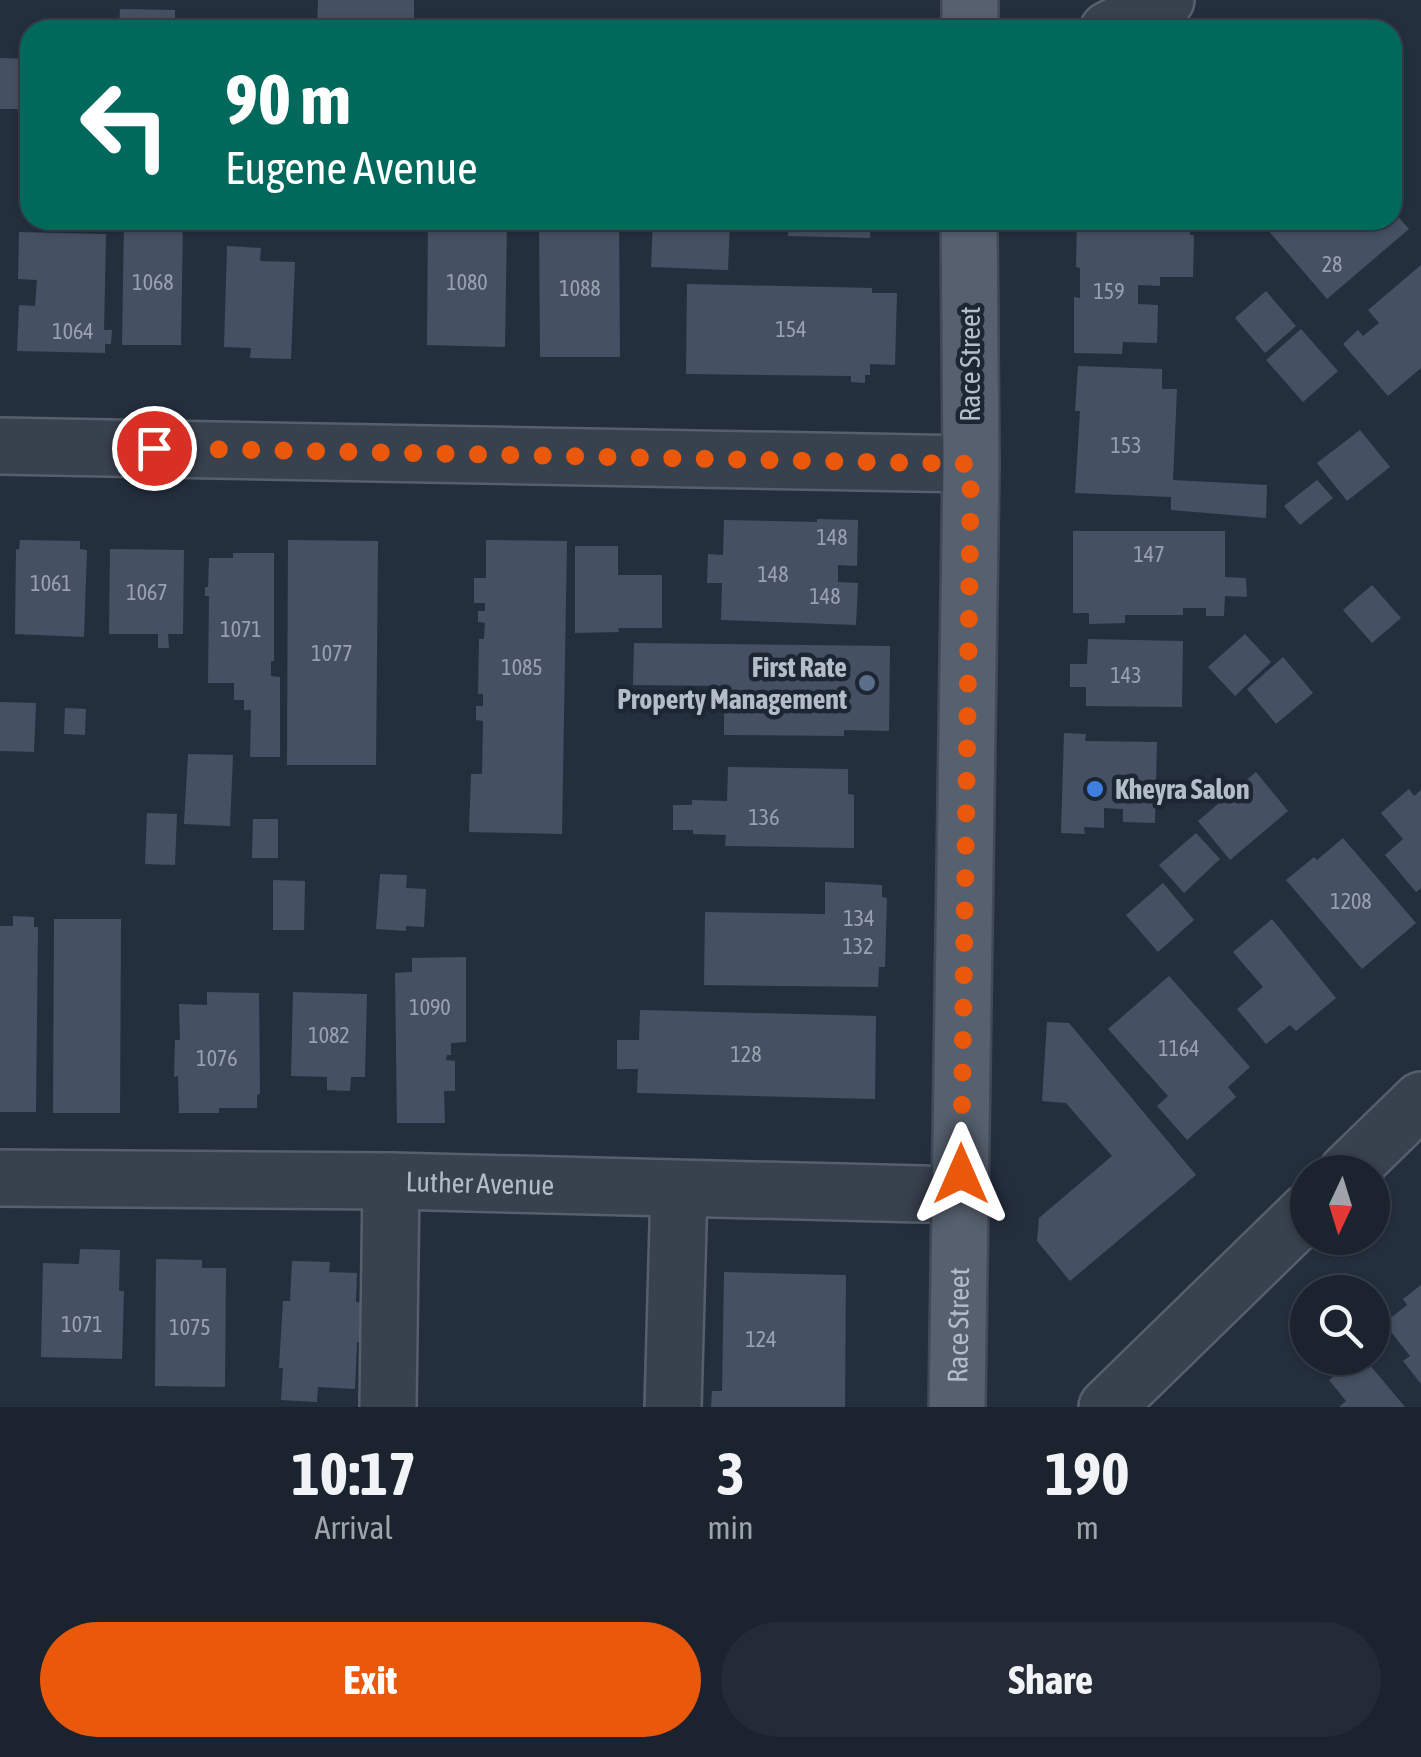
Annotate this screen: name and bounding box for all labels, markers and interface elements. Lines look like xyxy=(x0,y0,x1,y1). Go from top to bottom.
text: 90 m xyxy=(225,59,351,139)
icon: left xyxy=(60,60,190,190)
text: Eugene Avenue xyxy=(225,142,478,194)
house number: 28 xyxy=(1322,251,1342,277)
house number: 1068 xyxy=(132,269,174,295)
house number: 1080 xyxy=(446,269,488,295)
house number: 1088 xyxy=(559,275,601,301)
house number: 159 xyxy=(1093,278,1125,304)
street label: Race Street xyxy=(954,306,986,422)
house number: 154 xyxy=(775,316,807,342)
house number: 1064 xyxy=(52,318,94,344)
pin xyxy=(112,406,197,491)
icon: arrive xyxy=(127,421,182,476)
house number: 153 xyxy=(1110,432,1142,458)
house number: 148 xyxy=(816,524,848,550)
house number: 147 xyxy=(1133,541,1165,567)
house number: 148 xyxy=(757,561,789,587)
house number: 1061 xyxy=(30,570,72,596)
house number: 1067 xyxy=(126,579,168,605)
house number: 148 xyxy=(809,583,841,609)
house number: 1071 xyxy=(220,616,262,642)
house number: 1077 xyxy=(311,640,353,666)
place label: First Rate Property Management xyxy=(617,651,847,715)
house number: 1085 xyxy=(501,654,543,680)
house number: 143 xyxy=(1110,662,1142,688)
marker: First Rate Property Management xyxy=(856,672,878,694)
place label: Kheyra Salon xyxy=(1115,773,1250,805)
marker: Kheyra Salon xyxy=(1084,778,1106,800)
house number: 136 xyxy=(748,804,780,830)
house number: 1208 xyxy=(1330,888,1372,914)
house number: 134 xyxy=(843,905,875,931)
house number: 132 xyxy=(842,933,874,959)
house number: 1090 xyxy=(409,994,451,1020)
house number: 1082 xyxy=(308,1022,350,1048)
house number: 1164 xyxy=(1158,1035,1200,1061)
house number: 128 xyxy=(730,1041,762,1067)
house number: 1076 xyxy=(196,1045,238,1071)
position arrow xyxy=(909,1122,1013,1226)
north arrow xyxy=(1290,1155,1390,1255)
map controls xyxy=(1290,1155,1390,1375)
street label: Luther Avenue xyxy=(405,1165,555,1201)
street label: Race Street xyxy=(941,1267,975,1383)
button: search xyxy=(1290,1275,1390,1375)
house number: 1071 xyxy=(61,1311,103,1337)
house number: 1075 xyxy=(169,1314,211,1340)
house number: 124 xyxy=(745,1326,777,1352)
text: 10:17 xyxy=(291,1439,416,1508)
text: 3 xyxy=(716,1439,745,1508)
text: 190 xyxy=(1045,1439,1130,1508)
text: Arrival xyxy=(315,1509,393,1546)
text: min xyxy=(708,1509,753,1546)
text: m xyxy=(1076,1509,1099,1546)
button: Exit xyxy=(40,1622,701,1737)
button: Share xyxy=(721,1622,1381,1737)

